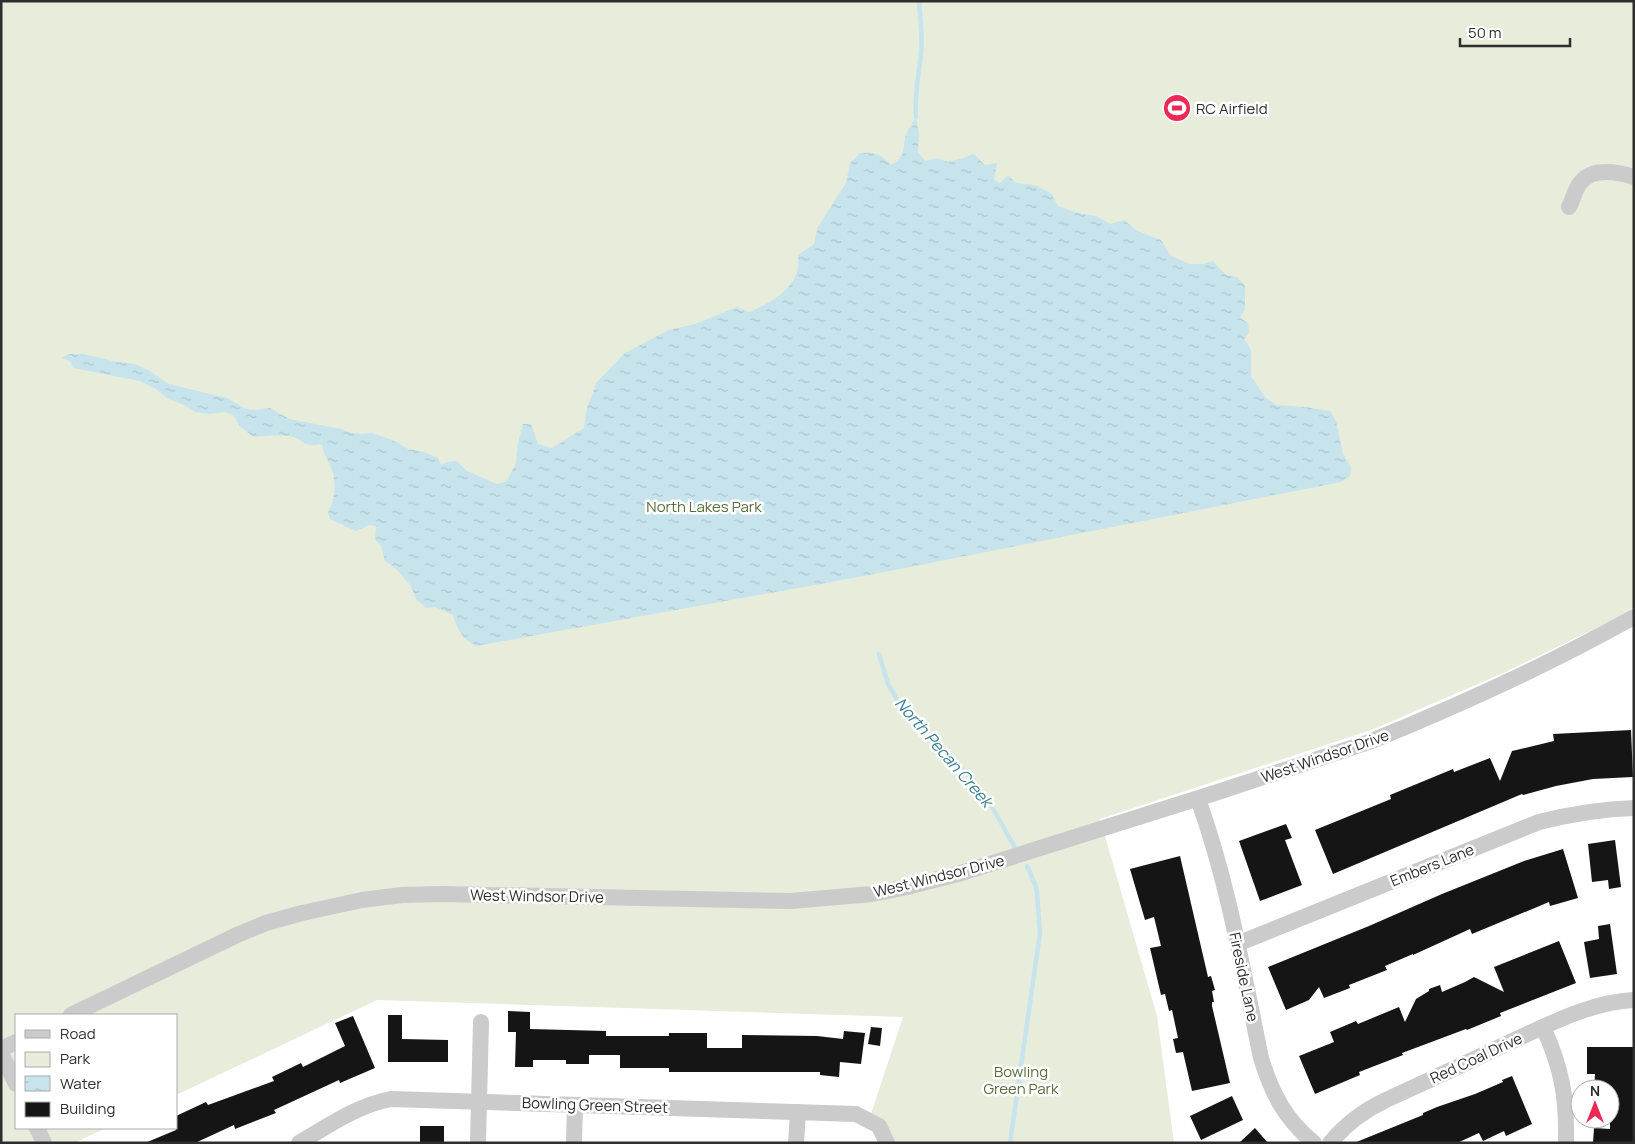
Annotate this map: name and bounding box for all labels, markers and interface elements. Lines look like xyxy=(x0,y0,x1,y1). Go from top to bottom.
scale bar xyxy=(1460,15,1570,47)
text: 50 m xyxy=(1468,22,1502,43)
sports icon: RC Airfield xyxy=(1162,93,1192,123)
place label: RC Airfield xyxy=(1196,98,1268,119)
park label: North Lakes Park xyxy=(646,496,762,517)
water label: North Pecan Creek xyxy=(890,693,999,813)
street label: West Windsor Drive xyxy=(1258,724,1392,788)
street label: Embers Lane xyxy=(1387,839,1477,891)
street label: West Windsor Drive xyxy=(871,850,1007,902)
street label: West Windsor Drive xyxy=(470,884,604,908)
street label: Fireside Lane xyxy=(1224,930,1264,1024)
legend xyxy=(15,1014,178,1129)
text: Road xyxy=(60,1023,96,1044)
street label: Red Coal Drive xyxy=(1426,1027,1526,1089)
text: Park xyxy=(60,1048,90,1069)
park label: Bowling Green Park xyxy=(984,1061,1059,1099)
text: Water xyxy=(60,1073,102,1094)
north arrow xyxy=(1570,1079,1620,1129)
text: N xyxy=(1590,1081,1600,1100)
street label: Bowling Green Street xyxy=(522,1092,668,1118)
text: Building xyxy=(60,1098,115,1119)

